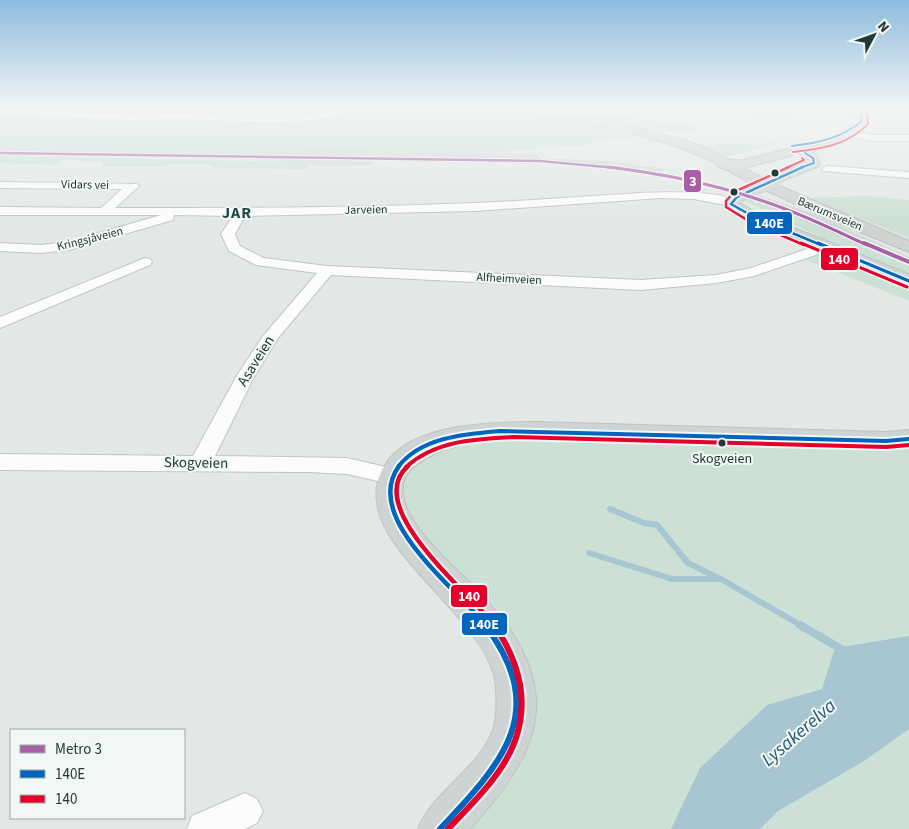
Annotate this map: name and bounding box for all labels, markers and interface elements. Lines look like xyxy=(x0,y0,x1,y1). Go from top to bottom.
north arrow xyxy=(849,10,899,60)
text: N xyxy=(872,17,894,37)
unlabelled marker xyxy=(770,168,780,178)
line badge: 3 xyxy=(683,169,702,193)
text: 3 xyxy=(689,172,697,192)
street label: Vidars vei xyxy=(61,176,109,194)
unlabelled marker xyxy=(729,187,739,197)
street label: Bærumsveien xyxy=(795,193,865,235)
street label: Jarveien xyxy=(344,201,388,219)
district label: JAR xyxy=(222,202,252,224)
line badge: 140E xyxy=(746,211,793,235)
text: 140E xyxy=(754,214,784,234)
street label: Kringsjåveien xyxy=(55,223,125,255)
line badge: 140 xyxy=(820,247,859,271)
text: 140 xyxy=(828,250,850,270)
street label: Alfheimveien xyxy=(476,269,542,289)
street label: Asaveien xyxy=(232,332,280,390)
marker: Skogveien xyxy=(717,438,727,448)
place label: Skogveien xyxy=(692,449,752,469)
street label: Skogveien xyxy=(164,452,228,474)
line badge: 140 xyxy=(450,584,488,608)
text: 140 xyxy=(458,587,480,607)
line badge: 140E xyxy=(461,612,508,636)
text: 140E xyxy=(469,615,499,635)
water label: Lysakerelva xyxy=(756,693,842,773)
legend xyxy=(10,729,185,819)
text: Metro 3 xyxy=(55,739,102,760)
text: 140E xyxy=(55,764,85,785)
text: 140 xyxy=(55,789,77,810)

